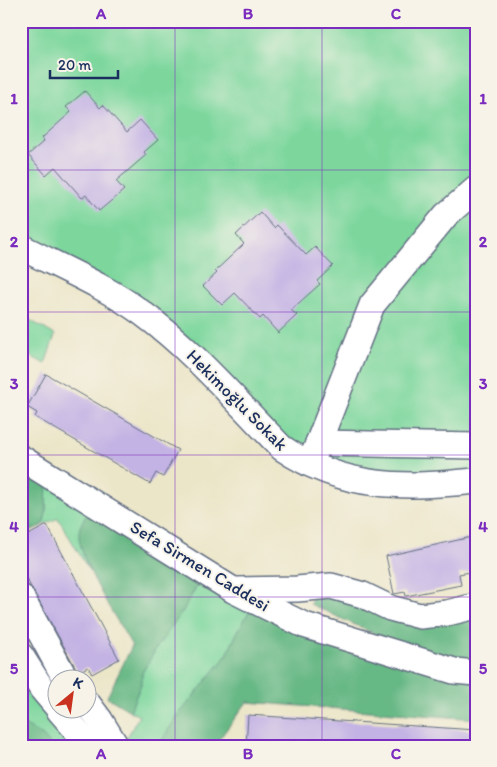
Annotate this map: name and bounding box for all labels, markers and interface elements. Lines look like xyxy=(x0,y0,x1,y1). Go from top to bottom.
text: A xyxy=(95,4,107,23)
text: B xyxy=(243,4,254,23)
text: C xyxy=(391,4,402,23)
scale bar xyxy=(50,48,118,80)
text: 20 m xyxy=(58,56,92,74)
text: 1 xyxy=(10,89,18,108)
text: 1 xyxy=(479,89,487,108)
text: 2 xyxy=(10,232,19,251)
text: 2 xyxy=(479,232,488,251)
street label: Hekimoğlu Sokak xyxy=(182,345,292,455)
text: 3 xyxy=(10,374,19,393)
text: 3 xyxy=(479,374,488,393)
street label: Sefa Sirmen Caddesi xyxy=(126,516,274,616)
text: 4 xyxy=(9,517,19,536)
text: 4 xyxy=(478,517,488,536)
text: 5 xyxy=(10,659,19,678)
text: 5 xyxy=(479,659,488,678)
north arrow xyxy=(48,670,98,720)
text: K xyxy=(70,673,87,693)
text: A xyxy=(95,744,107,763)
text: B xyxy=(243,744,254,763)
text: C xyxy=(391,744,402,763)

